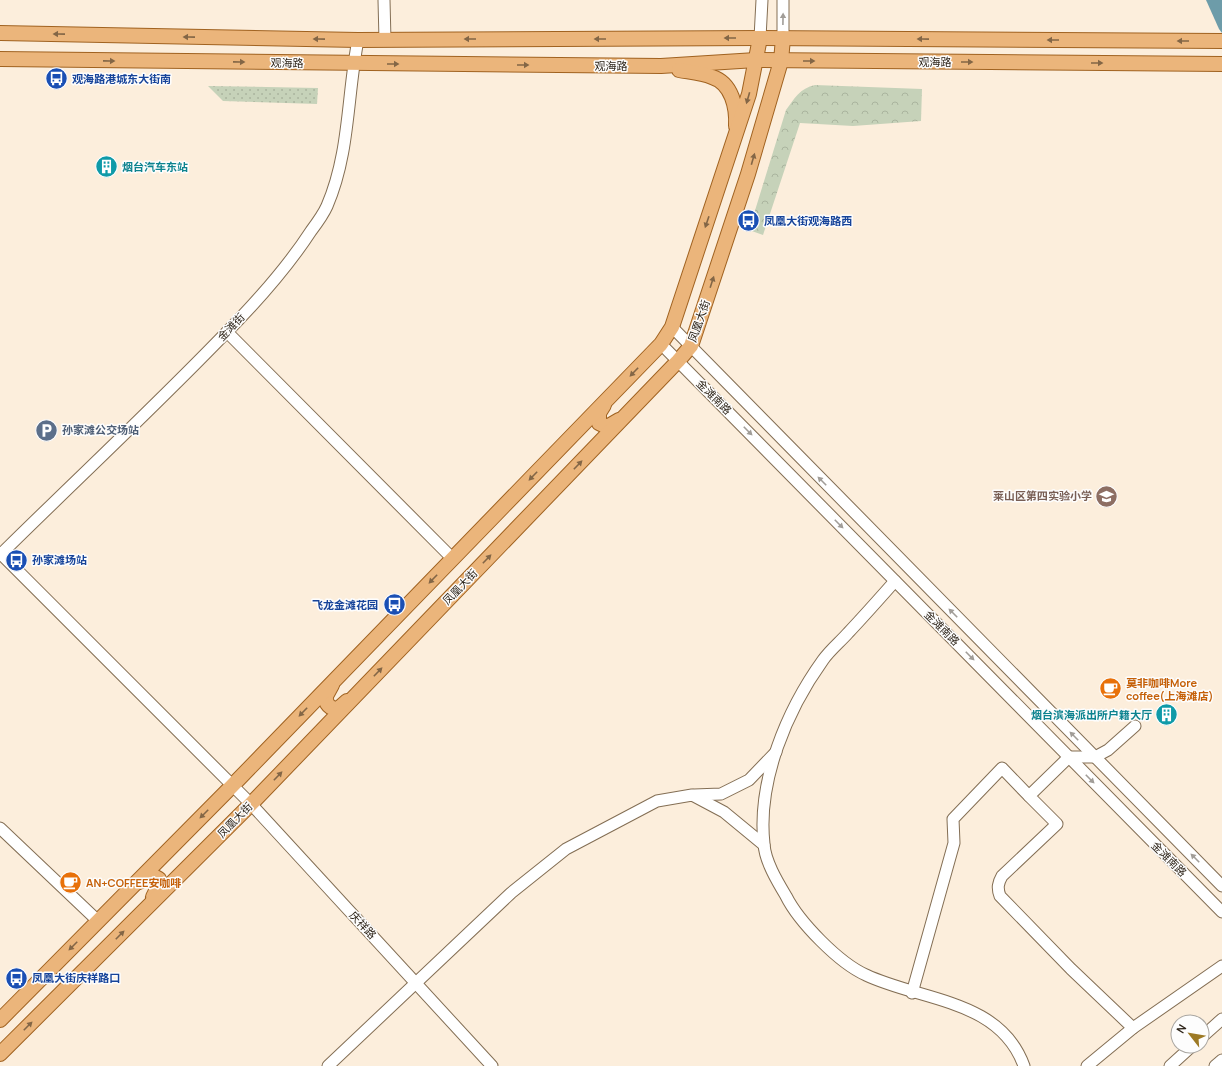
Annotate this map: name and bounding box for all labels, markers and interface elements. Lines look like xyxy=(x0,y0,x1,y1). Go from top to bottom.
one-way arrow xyxy=(780,12,786,25)
one-way arrow xyxy=(52,31,65,37)
one-way arrow xyxy=(183,33,195,40)
one-way arrow xyxy=(594,35,606,42)
one-way arrow xyxy=(723,35,736,41)
one-way arrow xyxy=(312,36,325,42)
one-way arrow xyxy=(463,36,476,42)
one-way arrow xyxy=(916,36,929,42)
one-way arrow xyxy=(1046,37,1059,43)
one-way arrow xyxy=(1176,38,1189,44)
street label: 观海路 xyxy=(919,54,952,69)
street label: 观海路 xyxy=(270,55,304,70)
one-way arrow xyxy=(103,57,115,64)
street label: 观海路 xyxy=(595,58,628,73)
one-way arrow xyxy=(803,58,816,64)
one-way arrow xyxy=(233,59,246,65)
one-way arrow xyxy=(961,59,974,65)
one-way arrow xyxy=(1091,60,1104,66)
one-way arrow xyxy=(387,61,400,67)
one-way arrow xyxy=(517,62,530,68)
bus stop icon: 观海路港城东大街南 xyxy=(44,66,70,92)
place label: 观海路港城东大街南 xyxy=(72,71,171,86)
one-way arrow xyxy=(745,92,751,104)
one-way arrow xyxy=(750,152,756,165)
building icon: 烟台汽车东站 xyxy=(94,154,120,180)
place label: 烟台汽车东站 xyxy=(122,159,188,174)
bus stop icon: 凤凰大街观海路西 xyxy=(735,208,761,234)
place label: 凤凰大街观海路西 xyxy=(764,213,852,228)
one-way arrow xyxy=(704,216,710,228)
one-way arrow xyxy=(709,276,715,288)
street label: 凤凰大街 xyxy=(684,298,713,344)
street label: 金滩街 xyxy=(214,310,247,344)
one-way arrow xyxy=(629,367,638,377)
street label: 金滩南路 xyxy=(693,376,735,418)
parking icon: 孙家滩公交场站 xyxy=(33,417,59,443)
place label: 孙家滩公交场站 xyxy=(62,422,139,437)
one-way arrow xyxy=(743,426,752,436)
one-way arrow xyxy=(573,460,582,470)
one-way arrow xyxy=(528,471,538,481)
one-way arrow xyxy=(817,476,827,486)
school or university icon: 莱山区第四实验小学 xyxy=(1094,483,1120,509)
place label: 莱山区第四实验小学 xyxy=(993,488,1092,503)
one-way arrow xyxy=(834,519,844,529)
bus stop icon: 孙家滩场站 xyxy=(3,547,29,573)
place label: 孙家滩场站 xyxy=(32,552,87,567)
one-way arrow xyxy=(482,554,492,564)
street label: 凤凰大街 xyxy=(439,566,480,608)
one-way arrow xyxy=(428,574,438,584)
bus stop icon: 飞龙金滩花园 xyxy=(381,592,407,618)
place label: 飞龙金滩花园 xyxy=(312,597,378,612)
street label: 金滩南路 xyxy=(921,607,963,649)
one-way arrow xyxy=(948,608,958,618)
one-way arrow xyxy=(965,651,974,661)
one-way arrow xyxy=(373,667,382,678)
place label: 莫非咖啡More coffee(上海滩店) xyxy=(1126,675,1213,703)
cafe icon: 莫非咖啡More coffee(上海滩店) xyxy=(1097,676,1123,702)
building icon: 烟台滨海派出所户籍大厅 xyxy=(1154,702,1180,728)
one-way arrow xyxy=(298,707,308,717)
place label: 烟台滨海派出所户籍大厅 xyxy=(1031,707,1152,722)
one-way arrow xyxy=(1069,731,1079,741)
one-way arrow xyxy=(273,771,283,781)
one-way arrow xyxy=(1085,774,1095,784)
street label: 凤凰大街 xyxy=(214,799,256,841)
one-way arrow xyxy=(199,809,209,819)
street label: 金滩南路 xyxy=(1148,838,1190,880)
one-way arrow xyxy=(1190,853,1200,863)
cafe icon: AN+COFFEE安咖啡 xyxy=(57,870,83,896)
place label: AN+COFFEE安咖啡 xyxy=(86,875,181,890)
street label: 庆祥路 xyxy=(347,907,380,942)
one-way arrow xyxy=(115,930,125,940)
one-way arrow xyxy=(68,941,78,951)
bus stop icon: 凤凰大街庆祥路口 xyxy=(3,965,29,991)
place label: 凤凰大街庆祥路口 xyxy=(32,970,120,985)
north arrow xyxy=(1170,1014,1210,1054)
text: N xyxy=(1173,1021,1190,1036)
one-way arrow xyxy=(23,1022,33,1031)

